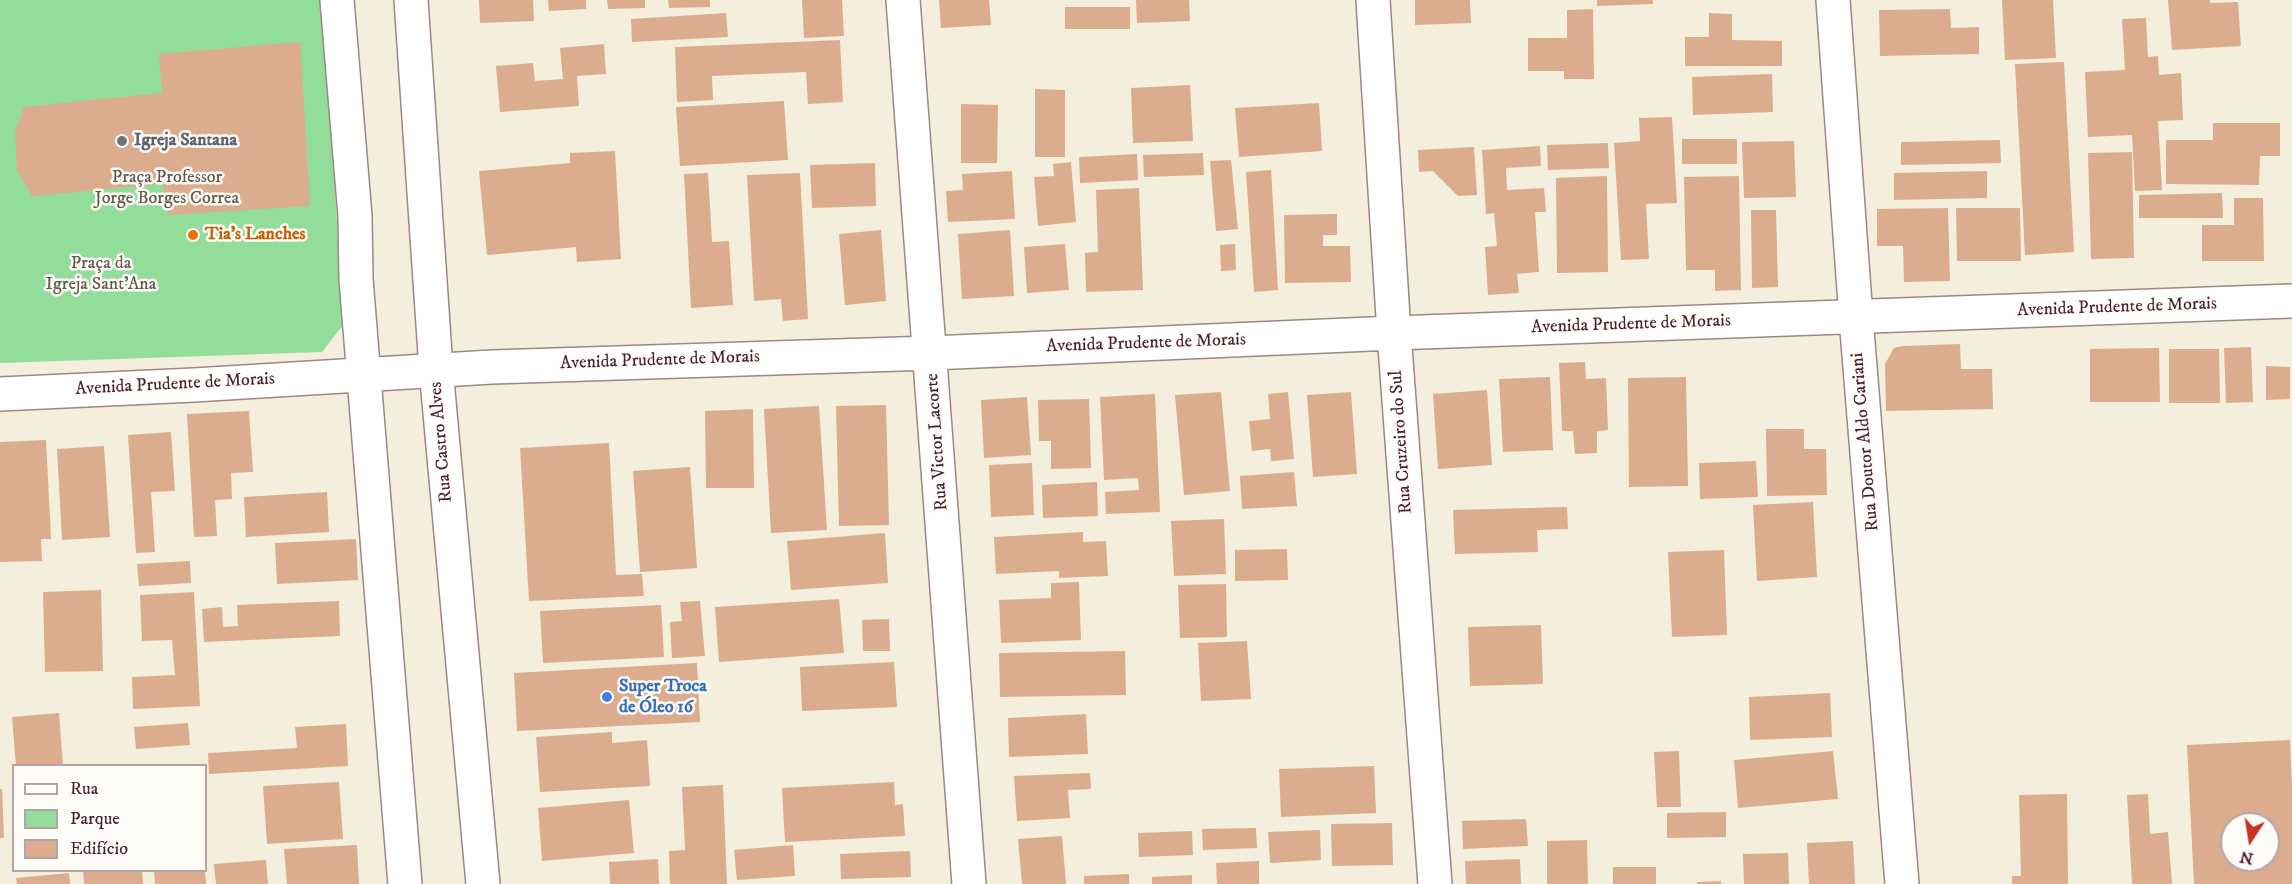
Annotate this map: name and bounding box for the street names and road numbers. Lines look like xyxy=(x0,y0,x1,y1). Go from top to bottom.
street label: Avenida Prudente de Morais xyxy=(2017,294,2217,322)
street label: Avenida Prudente de Morais xyxy=(1531,311,1731,339)
street label: Avenida Prudente de Morais xyxy=(1046,330,1246,358)
street label: Avenida Prudente de Morais xyxy=(560,347,760,375)
street label: Rua Doutor Aldo Cariani xyxy=(1847,352,1885,532)
street label: Avenida Prudente de Morais xyxy=(75,369,275,401)
street label: Rua Cruzeiro do Sul xyxy=(1386,370,1418,514)
street label: Rua Victor Lacorte xyxy=(922,373,954,511)
street label: Rua Castro Alves xyxy=(426,381,458,503)

